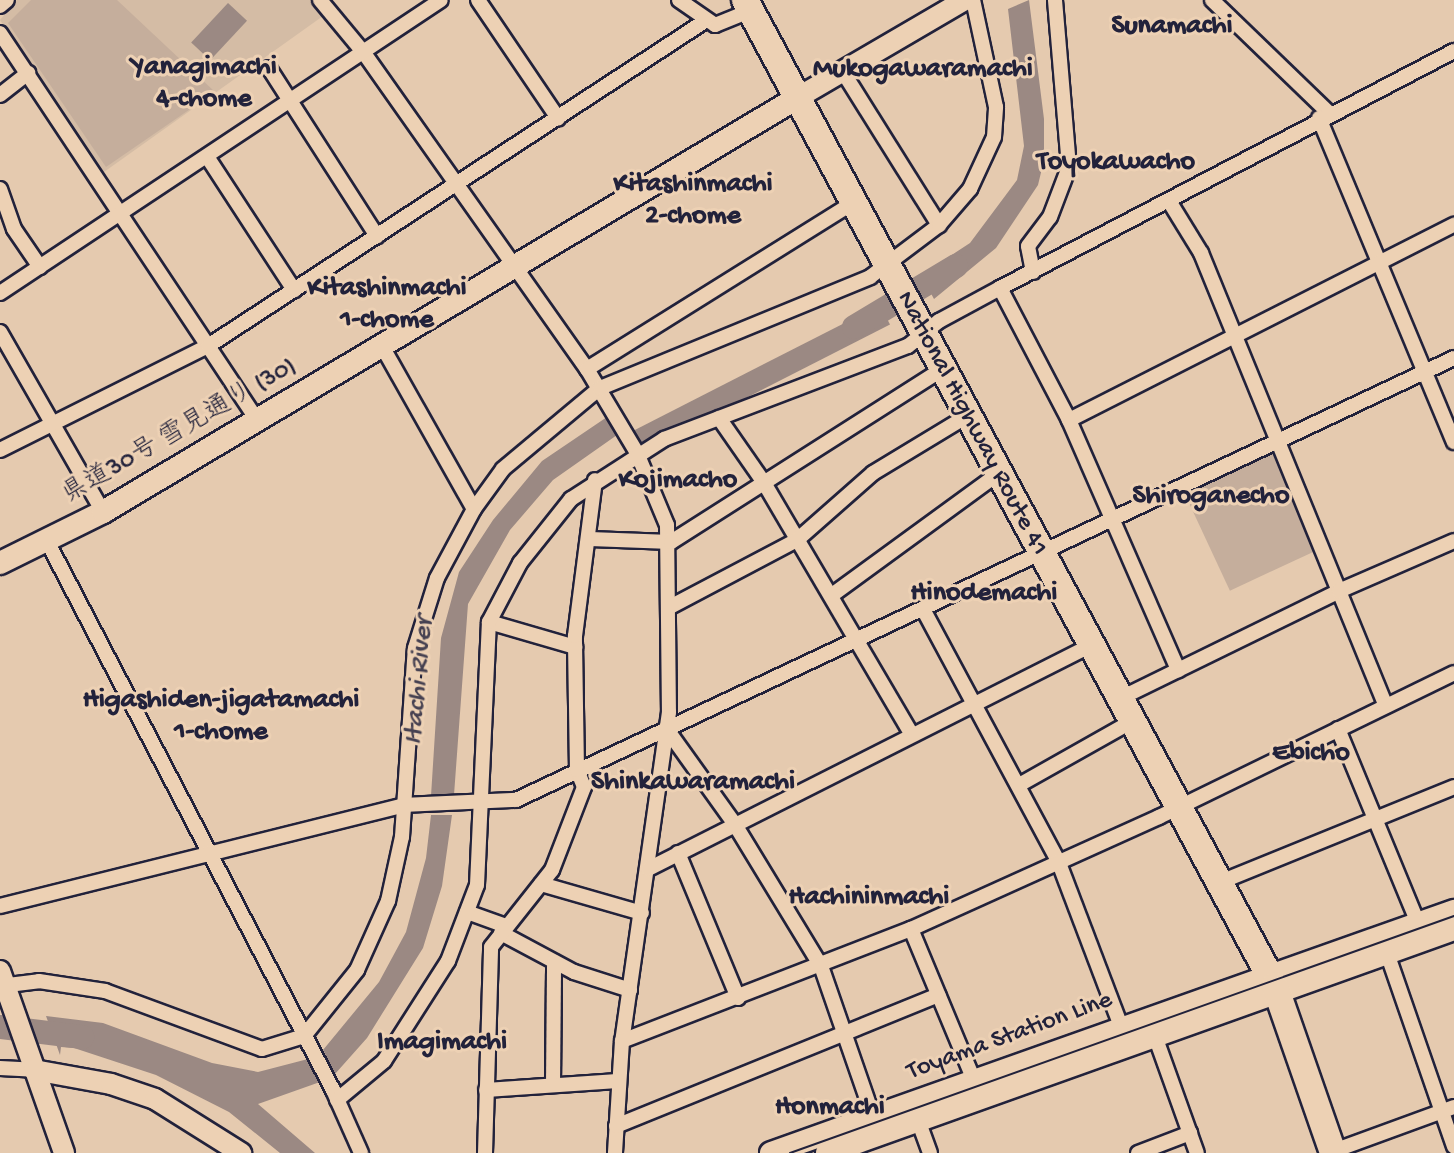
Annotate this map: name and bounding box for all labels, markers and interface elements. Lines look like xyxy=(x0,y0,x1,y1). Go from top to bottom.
district label: Sunamachi xyxy=(1111,10,1233,44)
district label: Yanagimachi 4-chome xyxy=(131,51,277,117)
district label: Mukogawaramachi xyxy=(813,53,1033,87)
district label: Toyokawacho xyxy=(1037,146,1195,180)
district label: Kitashinmachi 2-chome xyxy=(613,168,773,234)
district label: Kitashinmachi 1-chome xyxy=(307,272,467,338)
street label: National Highway Route 41 xyxy=(888,286,1054,562)
street label: 県道30号 雪見通り (30) xyxy=(57,352,303,512)
district label: Kojimacho xyxy=(619,464,737,498)
district label: Shiroganecho xyxy=(1133,480,1289,514)
district label: Hinodemachi xyxy=(911,577,1057,611)
water label: Itachi River xyxy=(398,616,442,746)
district label: Higashiden-jigatamachi 1-chome xyxy=(83,684,359,750)
district label: Ebicho xyxy=(1272,737,1350,771)
district label: Shinkawaramachi xyxy=(591,766,795,800)
district label: Hachininmachi xyxy=(789,881,949,915)
street label: Toyama Station Line xyxy=(903,985,1117,1089)
district label: Imagimachi xyxy=(377,1026,507,1060)
district label: Honmachi xyxy=(775,1091,885,1125)

